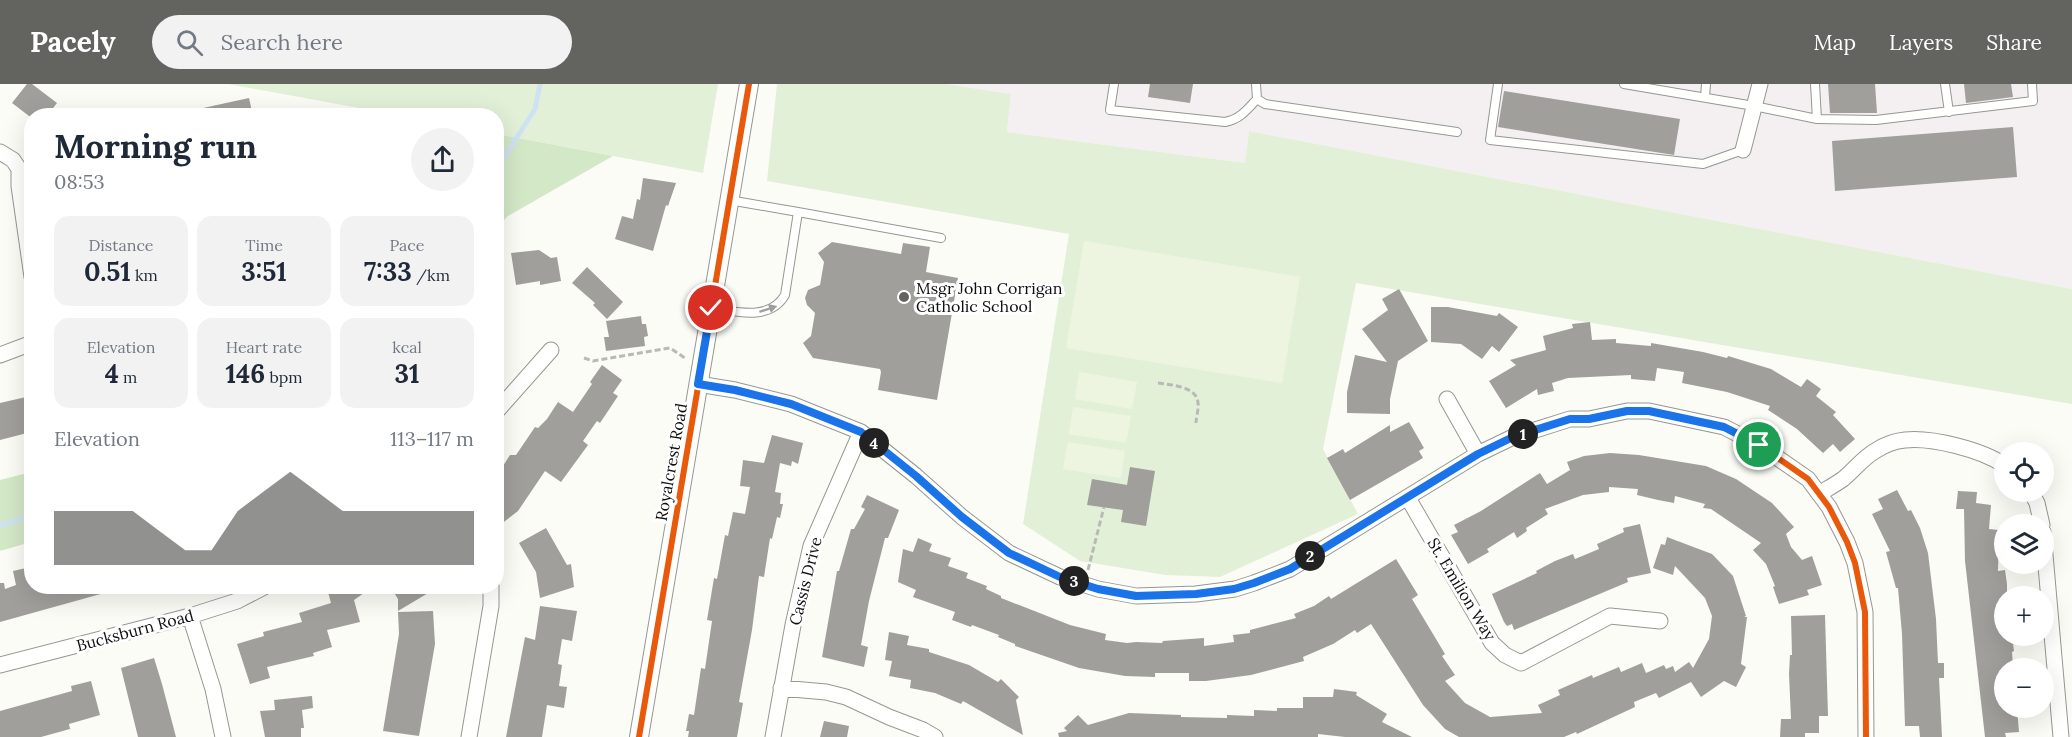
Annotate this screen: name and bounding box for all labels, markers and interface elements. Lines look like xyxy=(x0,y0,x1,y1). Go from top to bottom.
search box xyxy=(152,15,572,69)
text: Pacely xyxy=(30,24,116,60)
icon: search xyxy=(173,26,206,59)
text: Search here xyxy=(221,28,343,56)
text: Map xyxy=(1813,29,1856,56)
text: Layers xyxy=(1889,29,1953,56)
text: Share xyxy=(1986,29,2042,56)
text: Morning run xyxy=(54,125,257,167)
button: share xyxy=(411,128,474,191)
text: 08:53 xyxy=(54,169,105,194)
text: Distance xyxy=(88,235,154,255)
text: Time xyxy=(245,235,283,255)
text: Pace xyxy=(390,235,424,255)
text: 0.51 xyxy=(84,255,131,288)
text: 3:51 xyxy=(241,255,287,288)
text: 7:33 xyxy=(364,255,412,288)
text: km xyxy=(131,265,158,285)
text: /km xyxy=(412,265,450,285)
place label: Msgr John Corrigan Catholic School xyxy=(916,278,1063,316)
pin xyxy=(685,282,736,333)
marker: Msgr John Corrigan Catholic School xyxy=(897,290,911,304)
icon: check xyxy=(694,291,727,324)
one-way arrow xyxy=(759,304,777,313)
text: Elevation xyxy=(87,337,155,357)
text: Heart rate xyxy=(226,337,302,357)
text: kcal xyxy=(392,337,422,357)
text: 4 xyxy=(105,357,119,390)
text: 146 xyxy=(225,357,265,390)
text: 31 xyxy=(394,357,420,390)
text: m xyxy=(119,367,137,387)
text: bpm xyxy=(265,367,303,387)
street label: Royalcrest Road xyxy=(651,401,691,522)
pin: 1 xyxy=(1508,419,1538,449)
pin xyxy=(1733,419,1784,470)
text: 1 xyxy=(1520,424,1526,444)
text: Elevation xyxy=(54,426,140,451)
text: 113–117 m xyxy=(390,426,474,451)
pin: 4 xyxy=(859,428,889,458)
icon: arrive xyxy=(1742,428,1775,461)
text: 4 xyxy=(870,433,878,453)
map controls xyxy=(1994,442,2054,718)
button: locate xyxy=(1994,442,2054,502)
button: layers xyxy=(1994,514,2054,574)
street label: Cassis Drive xyxy=(784,534,826,627)
street label: St. Emilion Way xyxy=(1424,534,1501,644)
pin: 2 xyxy=(1295,541,1325,571)
text: 2 xyxy=(1306,546,1314,566)
pin: 3 xyxy=(1059,566,1089,596)
text: 3 xyxy=(1070,571,1078,591)
button: + xyxy=(1994,586,2054,646)
street label: Bucksburn Road xyxy=(74,605,196,655)
button: − xyxy=(1994,658,2054,718)

